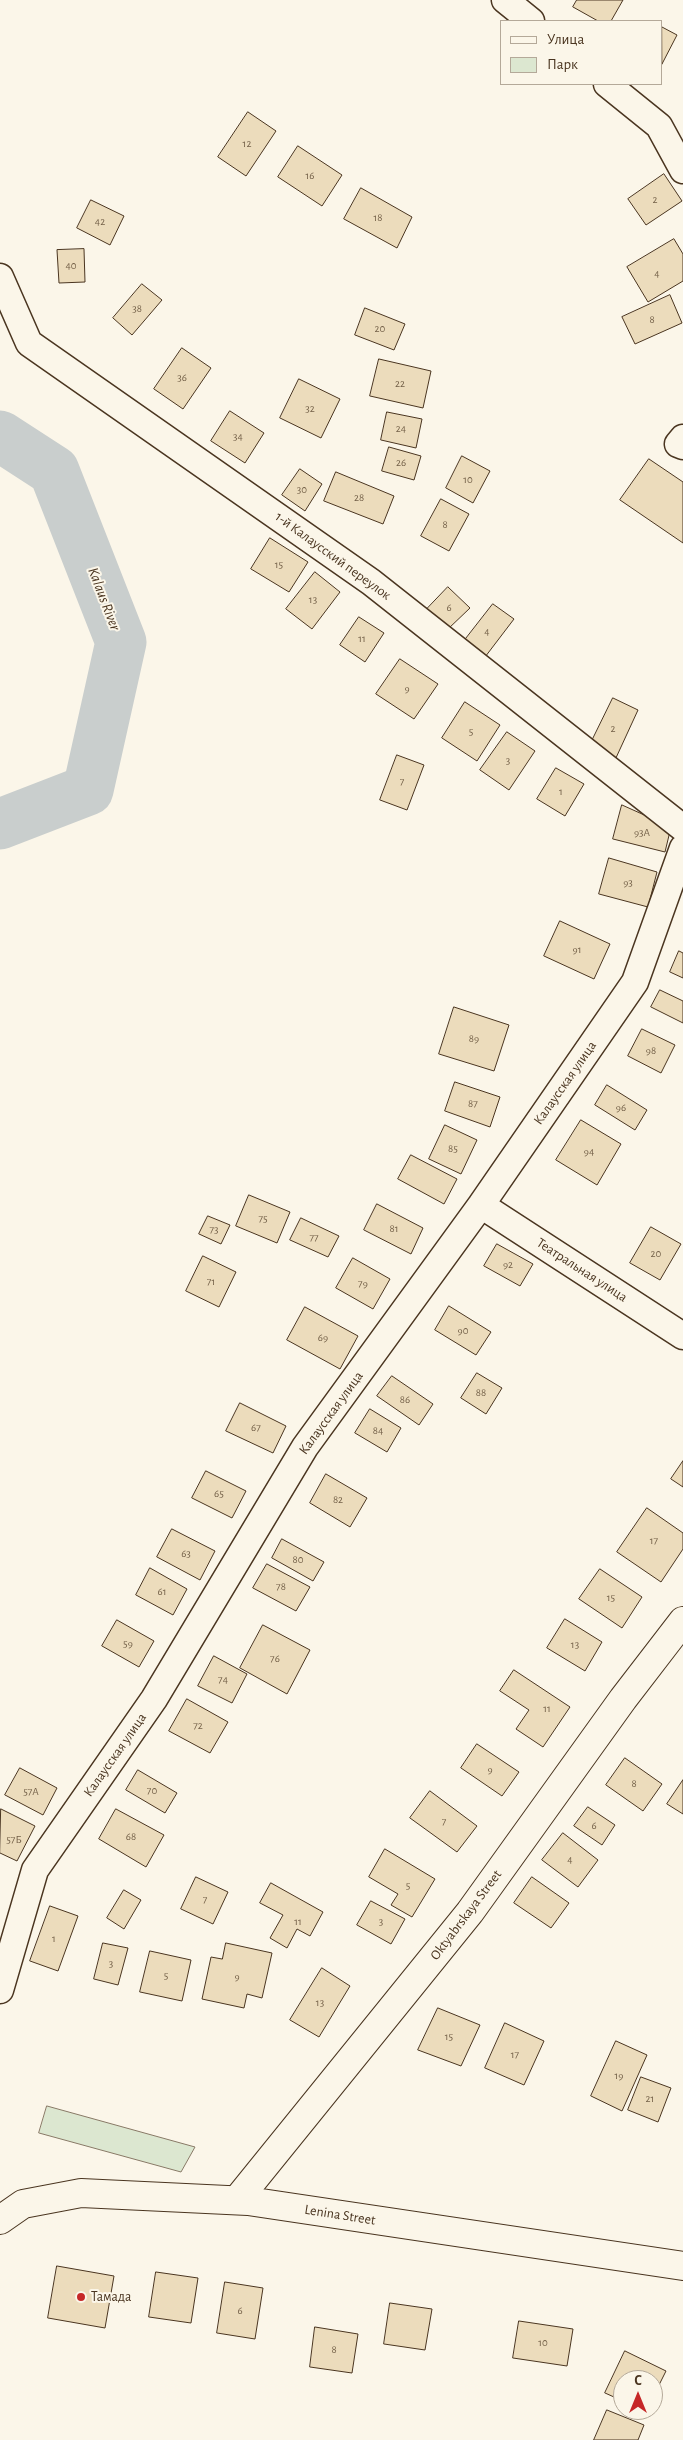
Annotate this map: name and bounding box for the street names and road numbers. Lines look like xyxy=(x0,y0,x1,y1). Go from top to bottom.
street label: 1-й Калаусский переулок xyxy=(272,508,394,604)
street label: Калаусская улица xyxy=(530,1038,600,1128)
street label: Театральная улица xyxy=(533,1234,631,1306)
street label: Калаусская улица xyxy=(295,1368,367,1458)
street label: Калаусская улица xyxy=(80,1710,150,1800)
street label: Oktyabrskaya Street xyxy=(427,1867,505,1963)
street label: Lenina Street xyxy=(303,2201,377,2229)

